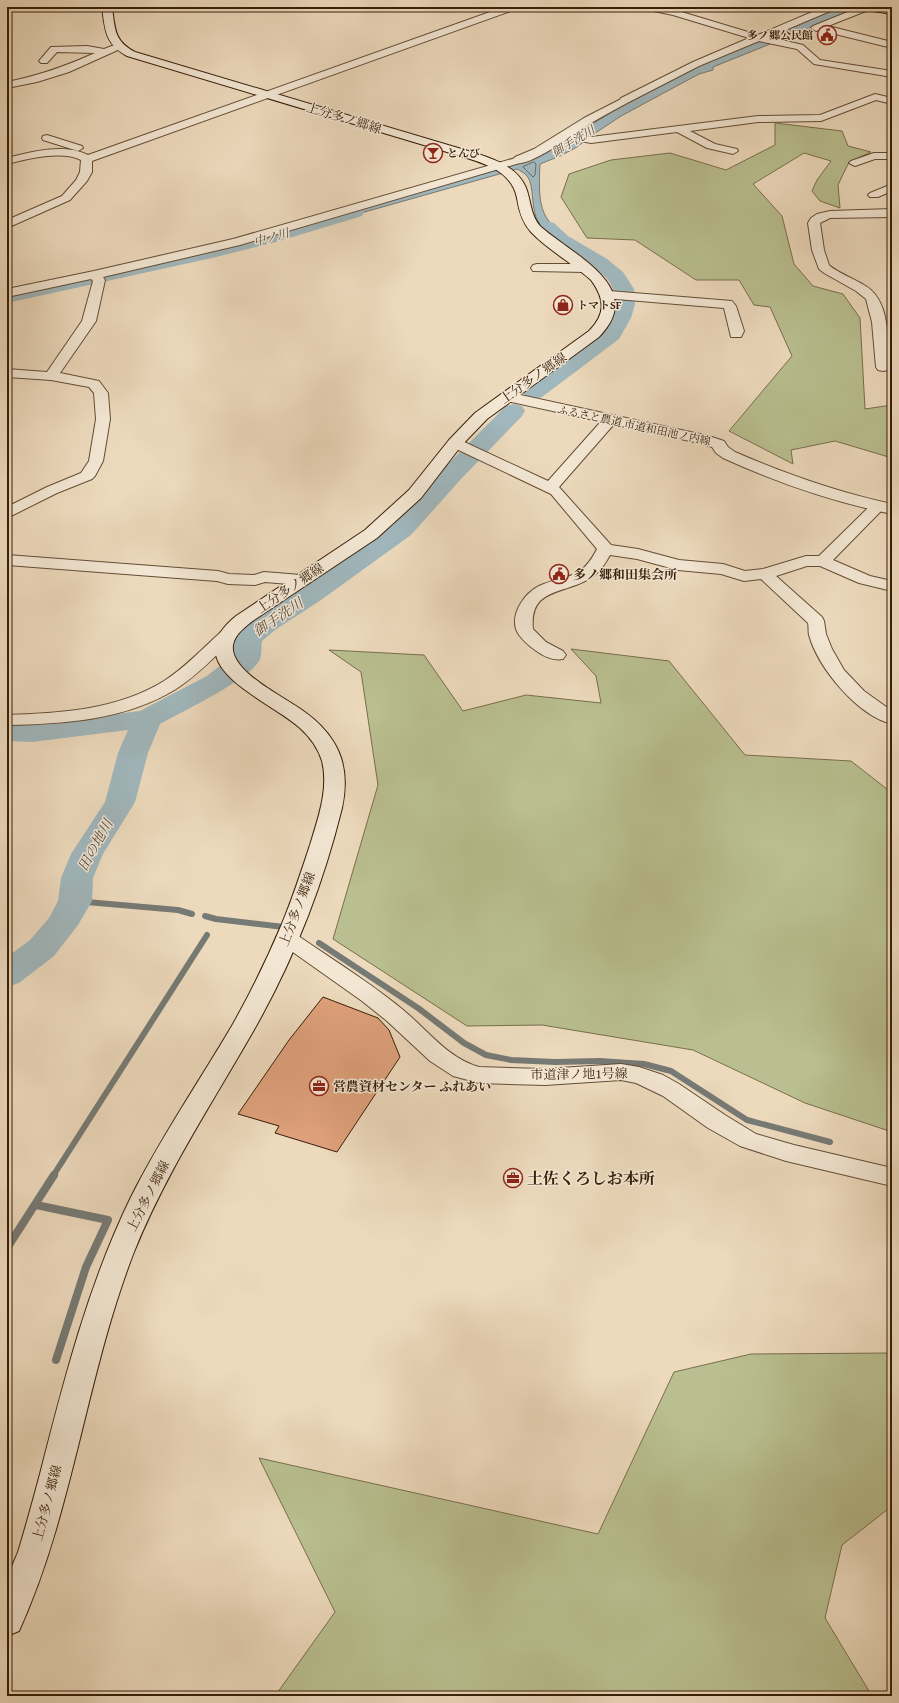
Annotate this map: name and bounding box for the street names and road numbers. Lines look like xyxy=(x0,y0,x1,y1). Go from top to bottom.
street label: 上分多ノ郷線 xyxy=(304,98,384,138)
street label: 上分多ノ郷線 xyxy=(496,348,570,408)
street label: ふるさと農道 市道和田池ノ内線 xyxy=(556,401,712,449)
street label: 上分多ノ郷線 xyxy=(252,558,328,618)
street label: 上分多ノ郷線 xyxy=(274,869,320,949)
street label: 市道津ノ地1号線 xyxy=(530,1064,628,1084)
street label: 上分多ノ郷線 xyxy=(122,1157,174,1235)
street label: 上分多ノ郷線 xyxy=(28,1463,66,1543)

